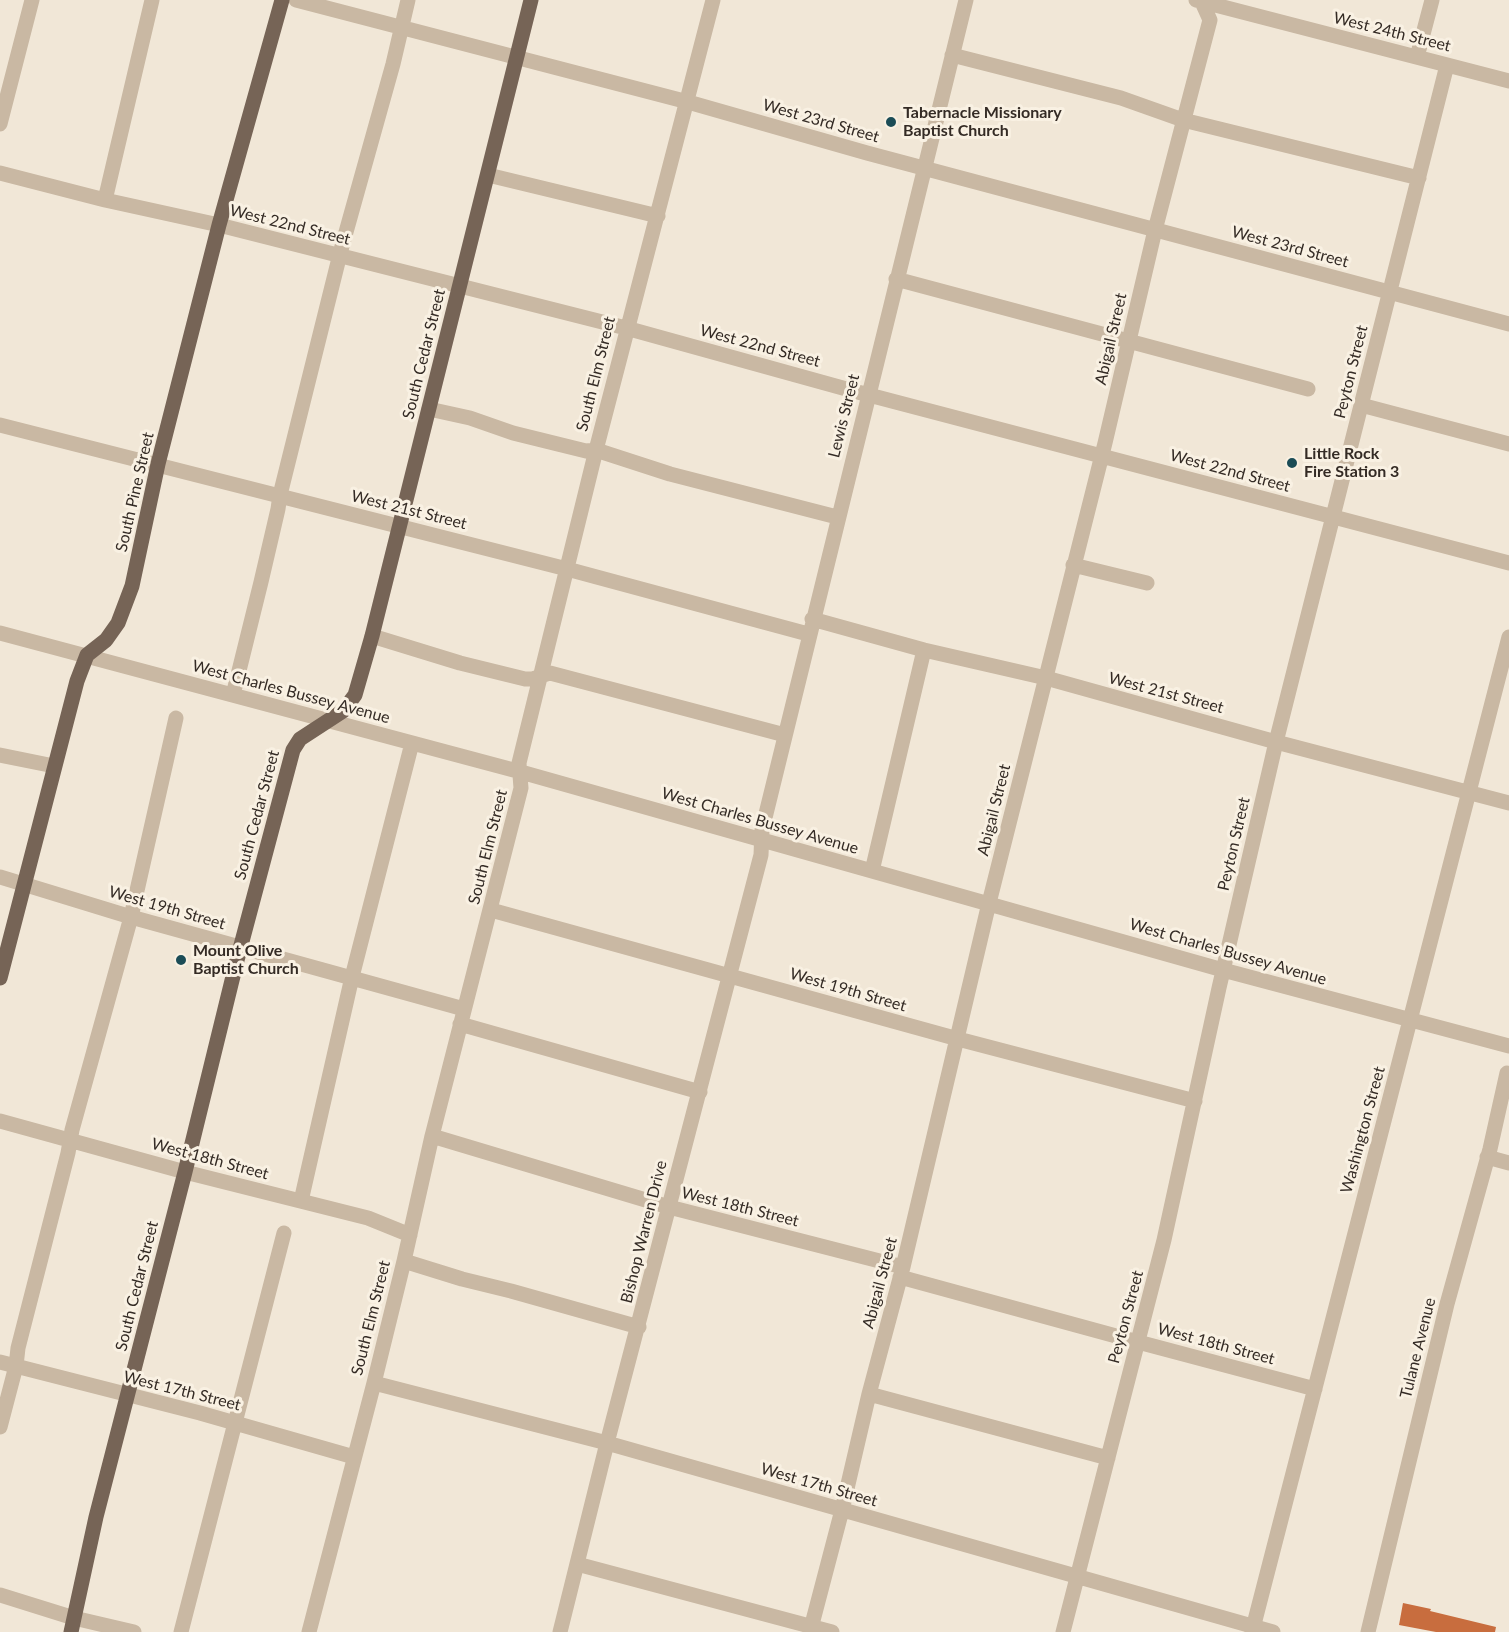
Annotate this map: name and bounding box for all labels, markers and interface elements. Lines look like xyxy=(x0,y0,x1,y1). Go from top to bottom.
street label: West 24th Street xyxy=(1331,8,1453,56)
street label: West 23rd Street xyxy=(761,95,881,147)
place label: Tabernacle Missionary Baptist Church xyxy=(903,103,1062,141)
marker: Tabernacle Missionary Baptist Church xyxy=(884,115,898,129)
street label: West 22nd Street xyxy=(228,201,352,249)
street label: West 23rd Street xyxy=(1229,222,1351,272)
street label: South Cedar Street xyxy=(399,287,449,421)
street label: Abigail Street xyxy=(1091,291,1131,387)
street label: South Elm Street xyxy=(572,315,620,433)
street label: West 22nd Street xyxy=(698,321,822,371)
street label: Peyton Street xyxy=(1330,323,1372,421)
street label: Lewis Street xyxy=(824,372,864,460)
street label: South Pine Street xyxy=(112,430,158,554)
place label: Little Rock Fire Station 3 xyxy=(1304,444,1399,482)
street label: West 22nd Street xyxy=(1168,446,1292,496)
marker: Little Rock Fire Station 3 xyxy=(1285,456,1299,470)
street label: West 21st Street xyxy=(349,486,469,534)
street label: West Charles Bussey Avenue xyxy=(190,656,392,728)
street label: West 21st Street xyxy=(1106,668,1226,718)
street label: South Cedar Street xyxy=(230,748,284,882)
street label: Abigail Street xyxy=(973,762,1015,858)
street label: West Charles Bussey Avenue xyxy=(659,784,861,858)
street label: South Elm Street xyxy=(464,788,512,906)
street label: Peyton Street xyxy=(1214,795,1254,893)
street label: West 19th Street xyxy=(107,882,227,934)
street label: West Charles Bussey Avenue xyxy=(1127,915,1329,989)
place label: Mount Olive Baptist Church xyxy=(193,941,299,979)
marker: Mount Olive Baptist Church xyxy=(174,953,188,967)
street label: West 19th Street xyxy=(788,964,908,1016)
street label: Washington Street xyxy=(1337,1064,1389,1196)
street label: West 18th Street xyxy=(149,1134,271,1184)
street label: Bishop Warren Drive xyxy=(617,1159,671,1305)
street label: West 18th Street xyxy=(679,1183,801,1231)
street label: South Cedar Street xyxy=(112,1219,162,1353)
street label: Abigail Street xyxy=(859,1235,901,1331)
street label: South Elm Street xyxy=(347,1259,395,1377)
street label: Peyton Street xyxy=(1104,1268,1148,1366)
street label: Tulane Avenue xyxy=(1396,1296,1440,1400)
street label: West 18th Street xyxy=(1155,1319,1277,1369)
street label: West 17th Street xyxy=(121,1367,243,1415)
street label: West 17th Street xyxy=(759,1459,879,1511)

